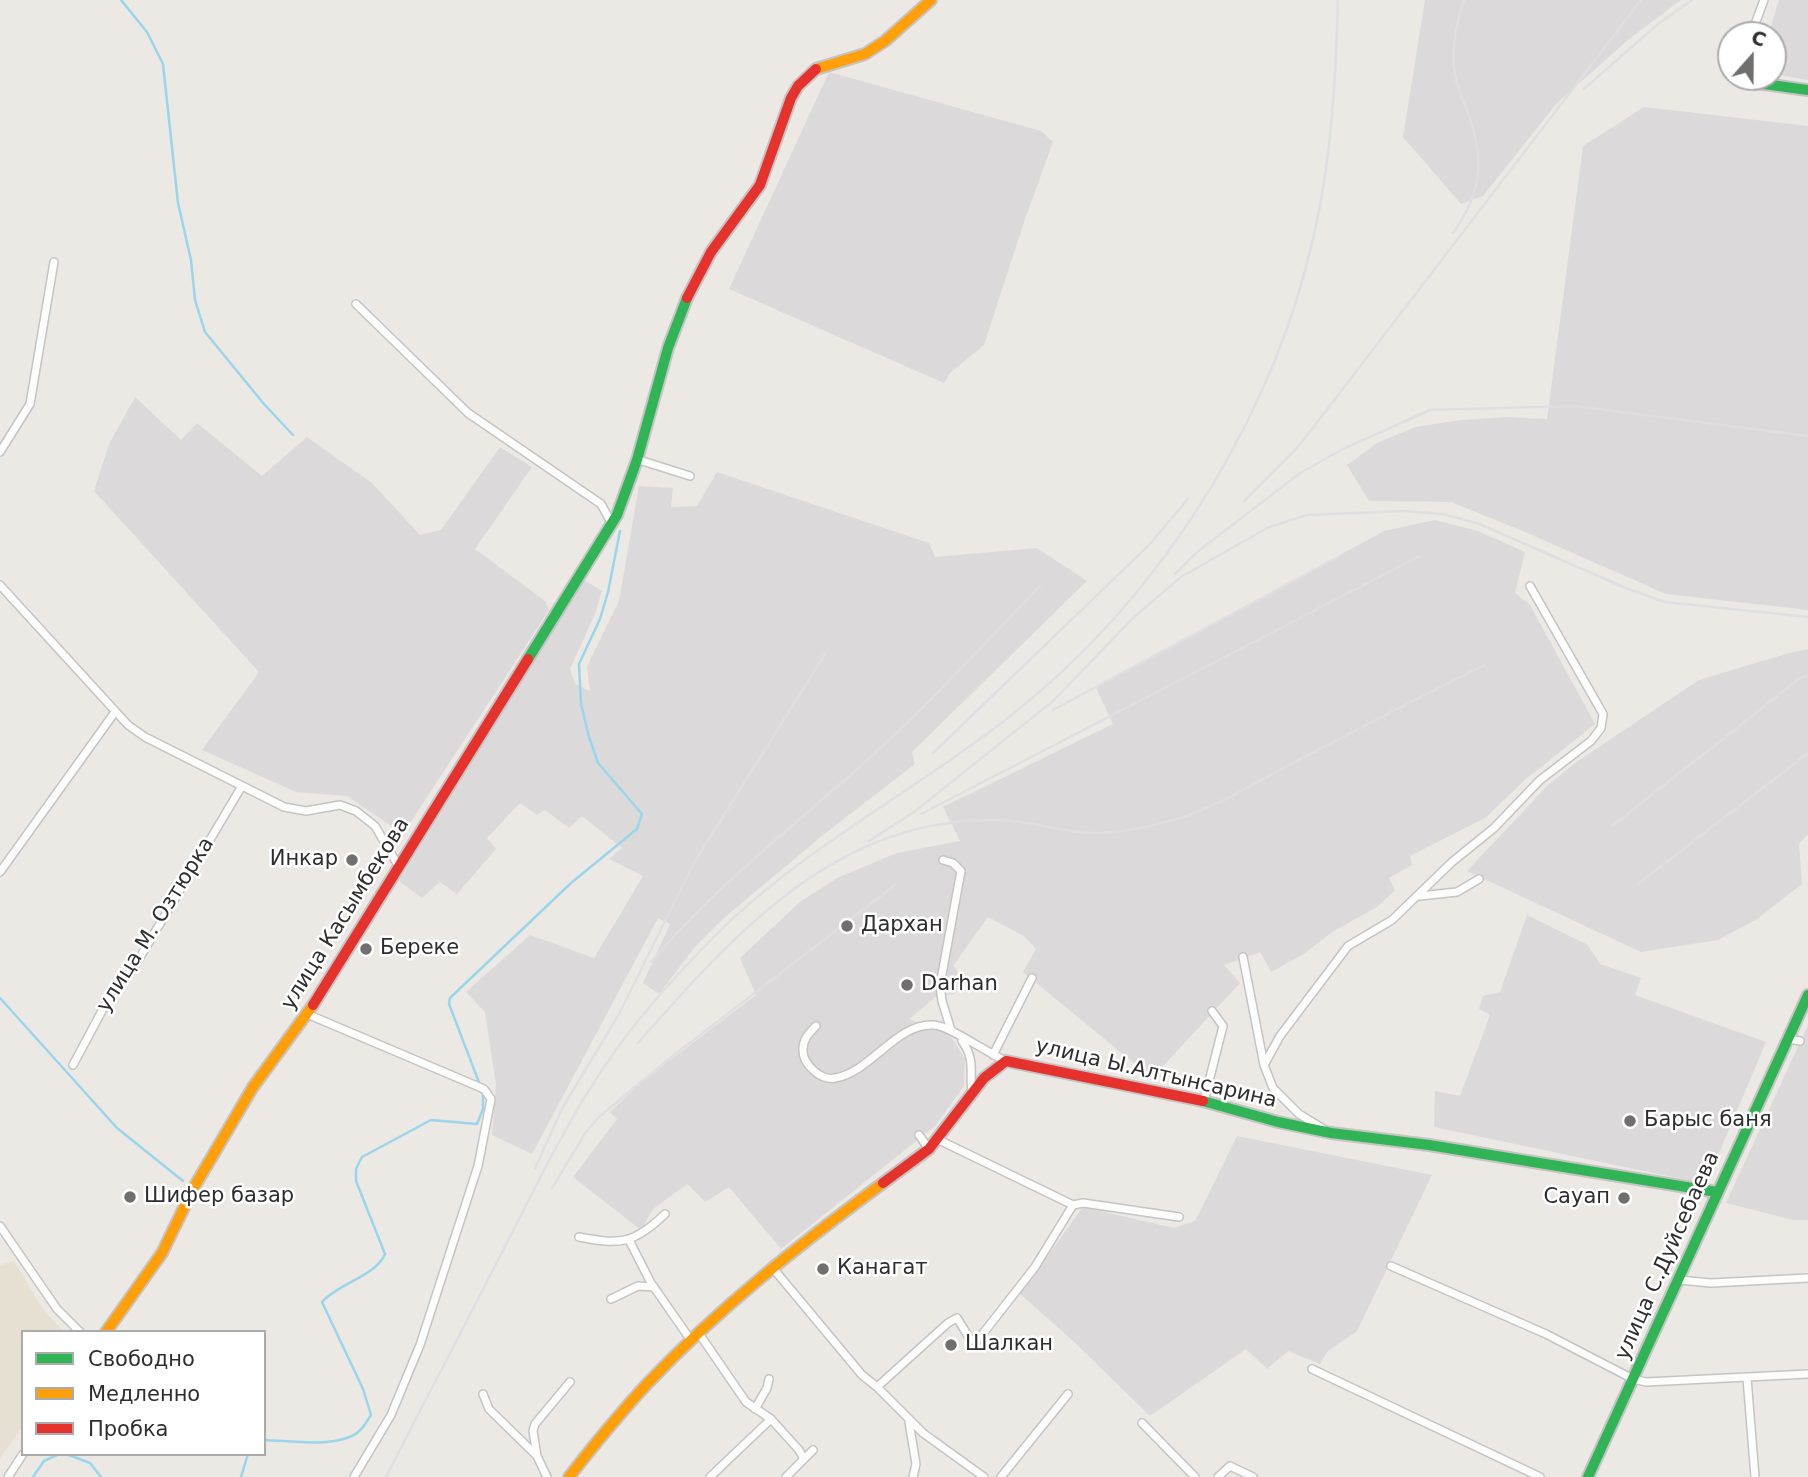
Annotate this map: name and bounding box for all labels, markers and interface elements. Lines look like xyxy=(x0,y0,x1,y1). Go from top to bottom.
north arrow xyxy=(1717,21,1787,91)
text: С xyxy=(1748,25,1769,51)
street label: улица Касымбекова xyxy=(277,813,415,1015)
street label: улица М. Озтюрка xyxy=(92,833,220,1017)
place label: Инкар xyxy=(270,847,338,873)
marker: Инкар xyxy=(344,852,360,868)
place label: Дархан xyxy=(861,913,943,939)
marker: Дархан xyxy=(839,918,855,934)
place label: Береке xyxy=(380,936,459,962)
marker: Береке xyxy=(358,941,374,957)
place label: Darhan xyxy=(921,972,998,998)
marker: Darhan xyxy=(899,977,915,993)
street label: улица Ы.Алтынсарина xyxy=(1033,1034,1279,1114)
place label: Барыс баня xyxy=(1644,1108,1772,1134)
marker: Барыс баня xyxy=(1622,1113,1638,1129)
street label: улица С.Дуйсебаева xyxy=(1611,1148,1725,1364)
place label: Шифер базар xyxy=(144,1184,294,1210)
place label: Сауап xyxy=(1543,1185,1610,1211)
marker: Шифер базар xyxy=(122,1189,138,1205)
marker: Сауап xyxy=(1616,1190,1632,1206)
place label: Канагат xyxy=(837,1256,928,1282)
marker: Канагат xyxy=(815,1261,831,1277)
legend xyxy=(21,1330,266,1456)
place label: Шалкан xyxy=(965,1332,1053,1358)
marker: Шалкан xyxy=(943,1337,959,1353)
text: Свободно xyxy=(88,1347,195,1371)
text: Медленно xyxy=(88,1382,200,1406)
text: Пробка xyxy=(88,1417,168,1441)

